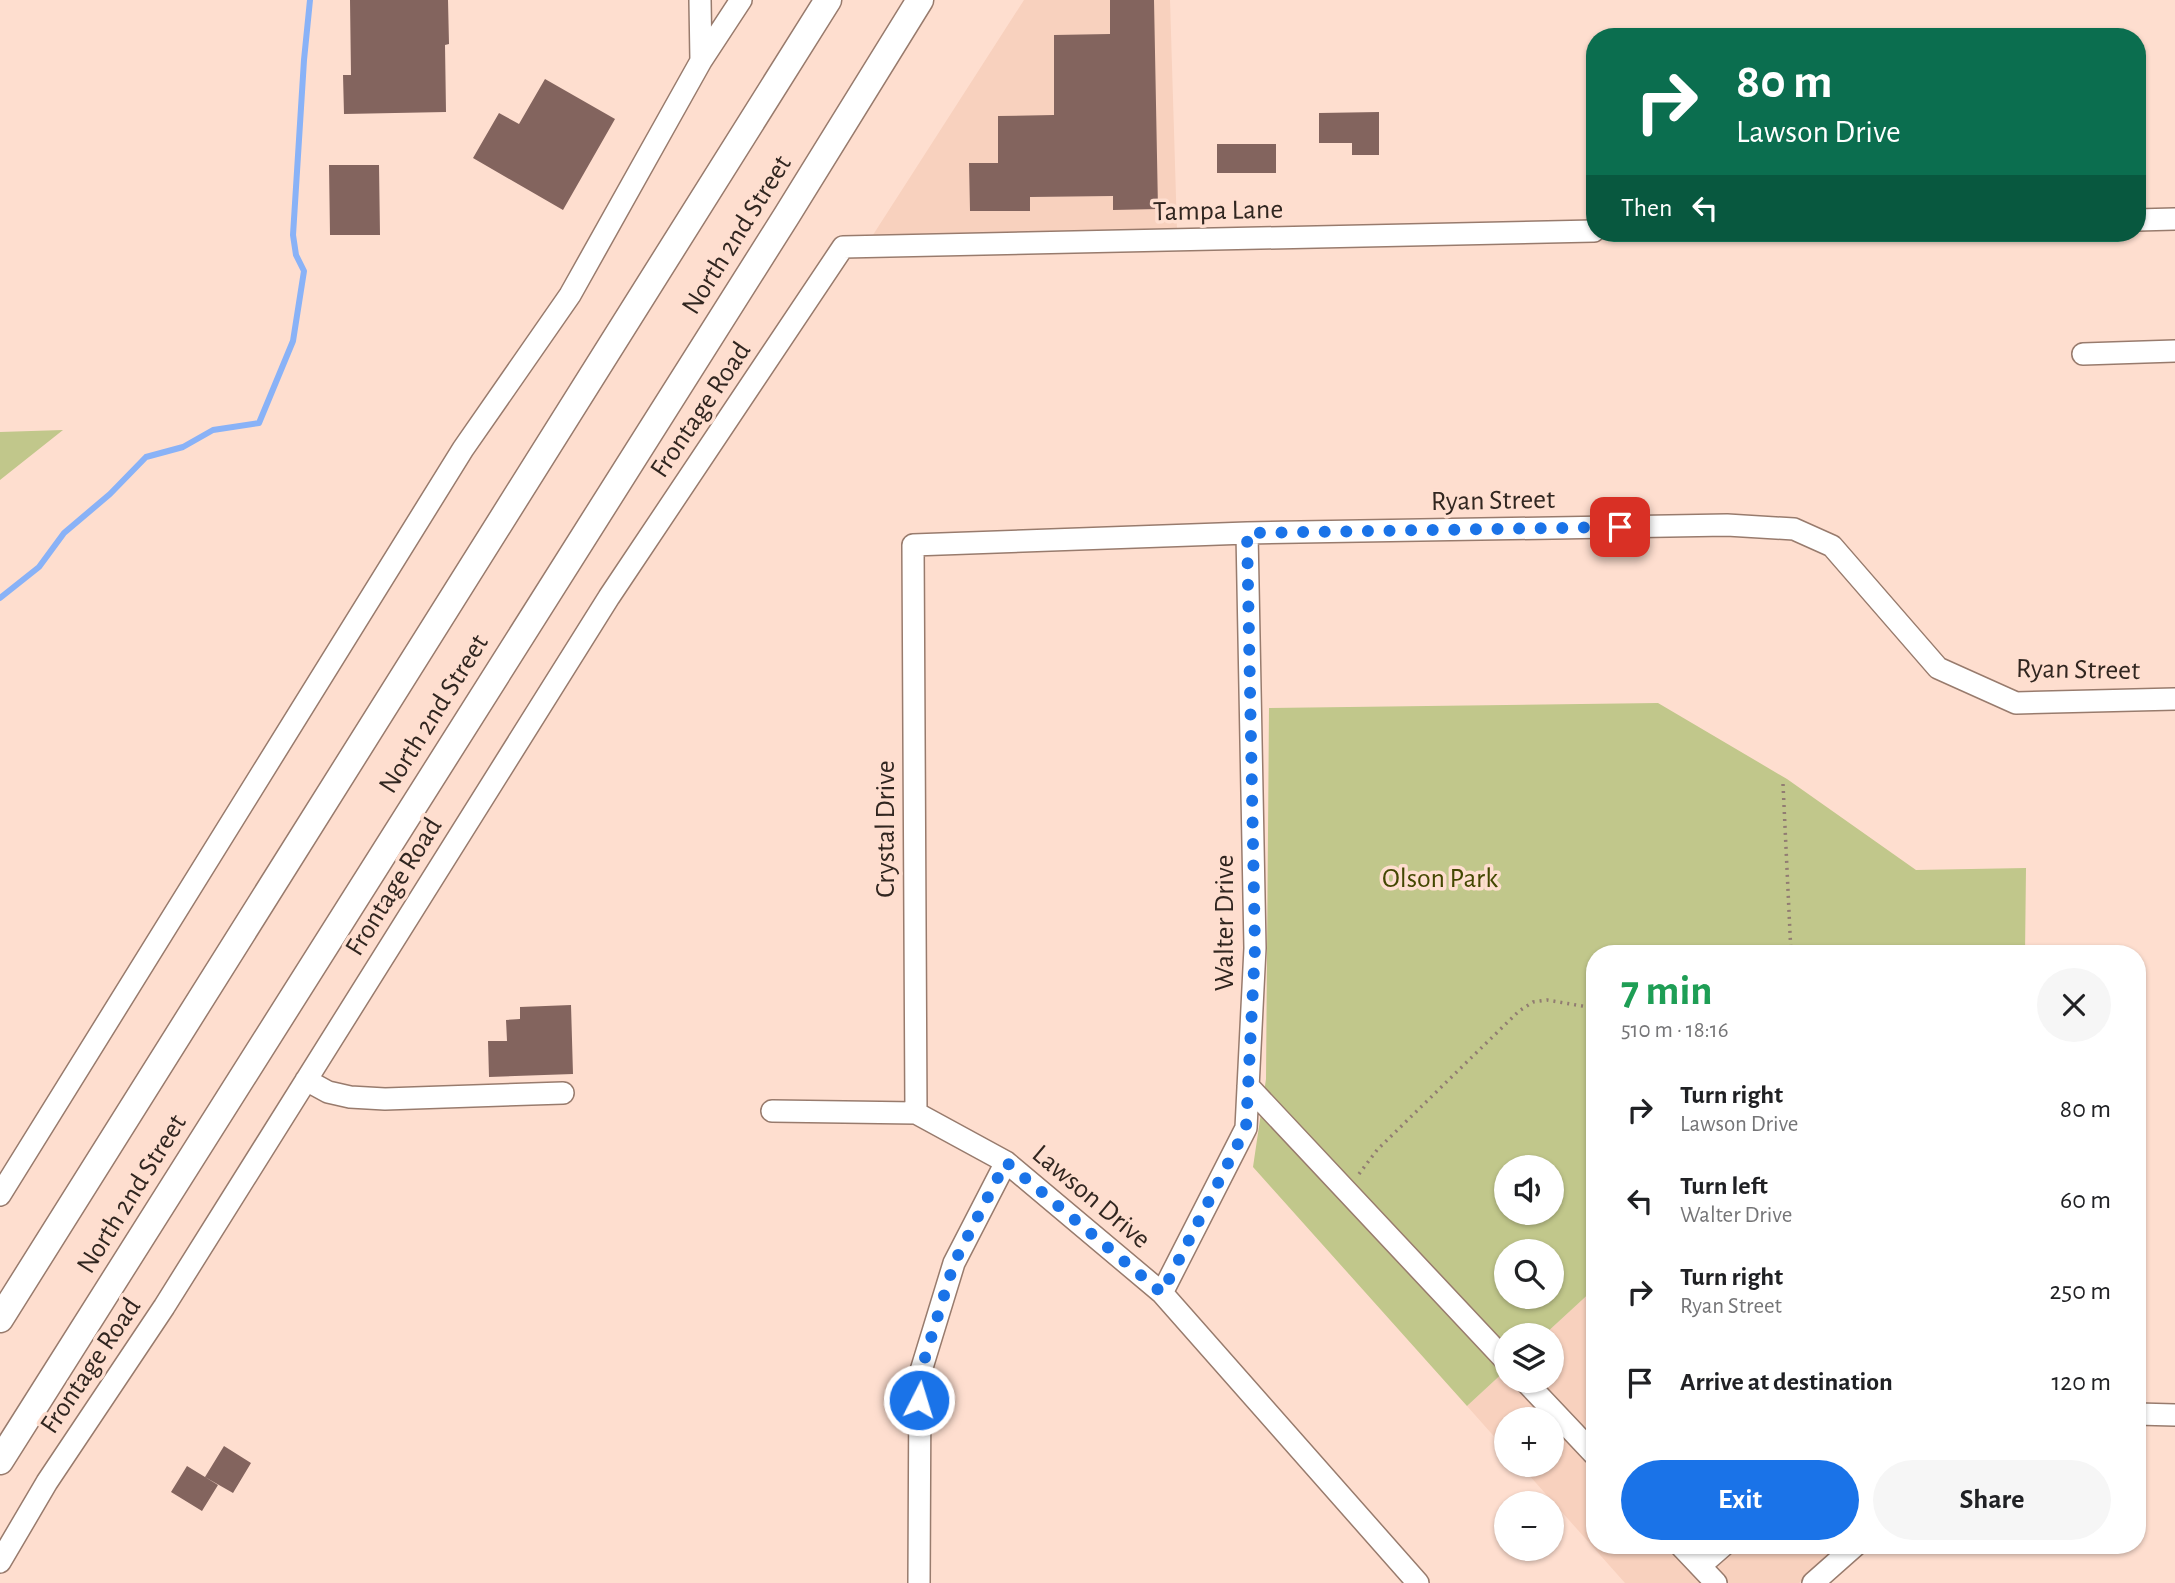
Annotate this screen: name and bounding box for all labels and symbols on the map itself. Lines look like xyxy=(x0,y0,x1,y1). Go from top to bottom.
street label: North 2nd Street xyxy=(677,151,797,319)
street label: Tampa Lane xyxy=(1153,196,1283,226)
street label: Frontage Road xyxy=(646,337,756,483)
street label: Ryan Street xyxy=(1431,486,1555,516)
pin xyxy=(1590,497,1650,557)
street label: North 2nd Street xyxy=(374,630,494,798)
street label: Ryan Street xyxy=(2016,655,2140,685)
street label: Crystal Drive xyxy=(872,760,900,898)
street label: Frontage Road xyxy=(341,813,447,961)
street label: Walter Drive xyxy=(1211,855,1239,991)
park label: Olson Park xyxy=(1382,865,1498,893)
street label: North 2nd Street xyxy=(72,1110,192,1278)
street label: Lawson Drive xyxy=(1027,1140,1155,1254)
street label: Frontage Road xyxy=(36,1293,146,1439)
position arrow xyxy=(882,1363,956,1437)

